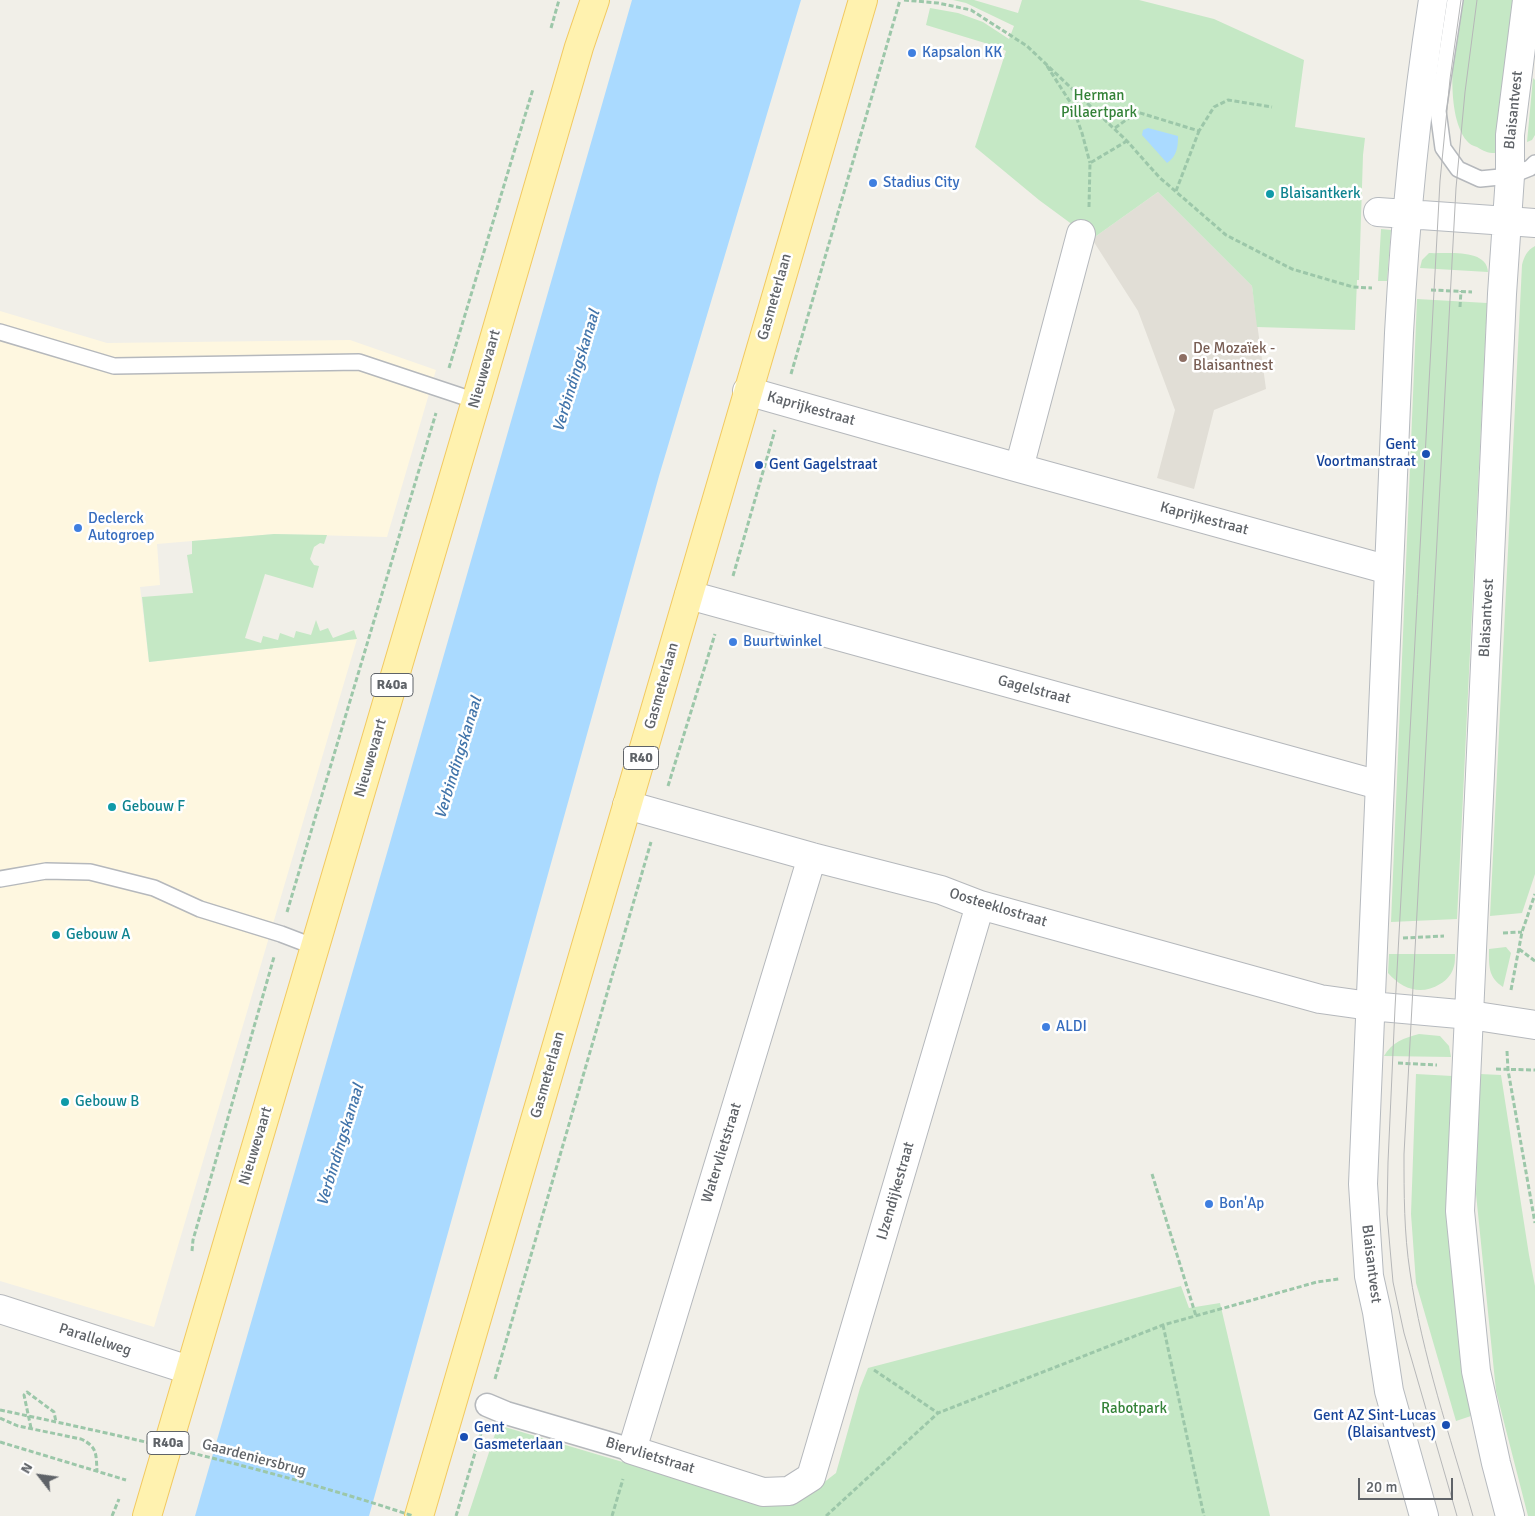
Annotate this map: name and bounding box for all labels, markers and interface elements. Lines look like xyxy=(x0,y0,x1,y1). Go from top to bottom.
place label: Kapsalon KK xyxy=(922,44,1002,62)
marker: Kapsalon KK xyxy=(906,47,918,59)
street label: Blaisantvest xyxy=(1501,70,1527,150)
park label: Herman Pillaertpark xyxy=(1061,87,1137,122)
place label: Stadius City xyxy=(883,174,960,192)
marker: Stadius City xyxy=(867,177,879,189)
place label: Blaisantkerk xyxy=(1280,185,1361,203)
marker: Blaisantkerk xyxy=(1264,188,1276,200)
street label: Gasmeterlaan xyxy=(754,252,796,342)
water label: Verbindingskanaal xyxy=(549,308,605,434)
street label: Nieuwevaart xyxy=(465,328,505,410)
place label: De Mozaïek - Blaisantnest xyxy=(1193,340,1275,375)
marker: De Mozaïek - Blaisantnest xyxy=(1177,352,1189,364)
street label: Kaprijkestraat xyxy=(765,388,857,430)
place label: Gent Voortmanstraat xyxy=(1316,436,1416,471)
marker: Gent Voortmanstraat xyxy=(1420,448,1432,460)
place label: Gent Gagelstraat xyxy=(769,456,877,474)
marker: Gent Gagelstraat xyxy=(753,459,765,471)
street label: Kaprijkestraat xyxy=(1158,499,1250,539)
place label: Declerck Autogroep xyxy=(88,510,155,545)
marker: Declerck Autogroep xyxy=(72,522,84,534)
street label: Blaisantvest xyxy=(1476,578,1498,658)
place label: Buurtwinkel xyxy=(743,633,822,651)
marker: Buurtwinkel xyxy=(727,636,739,648)
street label: Gasmeterlaan xyxy=(641,641,683,731)
street label: Gagelstraat xyxy=(996,672,1072,708)
road number: R40a xyxy=(371,674,413,696)
water label: Verbindingskanaal xyxy=(431,695,487,821)
street label: Nieuwevaart xyxy=(351,717,391,799)
road number: R40 xyxy=(624,746,658,770)
place label: Gebouw F xyxy=(122,798,185,816)
marker: Gebouw F xyxy=(106,801,118,813)
street label: Oosteeklostraat xyxy=(947,885,1049,931)
place label: Gebouw A xyxy=(66,926,130,944)
marker: Gebouw A xyxy=(50,929,62,941)
place label: ALDI xyxy=(1056,1018,1087,1036)
marker: ALDI xyxy=(1040,1021,1052,1033)
street label: Gasmeterlaan xyxy=(527,1030,569,1120)
water label: Verbindingskanaal xyxy=(313,1082,369,1208)
place label: Gebouw B xyxy=(75,1093,139,1111)
marker: Gebouw B xyxy=(59,1096,71,1108)
street label: Watervlietstraat xyxy=(698,1101,746,1205)
street label: Nieuwevaart xyxy=(236,1105,276,1187)
street label: IJzendijkestraat xyxy=(873,1140,919,1242)
place label: Bon'Ap xyxy=(1219,1195,1264,1213)
marker: Bon'Ap xyxy=(1203,1198,1215,1210)
street label: Blaisantvest xyxy=(1357,1224,1385,1304)
street label: Parallelweg xyxy=(56,1320,134,1360)
park label: Rabotpark xyxy=(1101,1400,1167,1418)
place label: Gent AZ Sint-Lucas (Blaisantvest) xyxy=(1313,1407,1436,1442)
place label: Gent Gasmeterlaan xyxy=(474,1419,563,1454)
marker: Gent AZ Sint-Lucas (Blaisantvest) xyxy=(1440,1419,1452,1431)
marker: Gent Gasmeterlaan xyxy=(458,1431,470,1443)
road number: R40a xyxy=(147,1432,189,1455)
street label: Biervlietstraat xyxy=(603,1434,697,1478)
street label: Gaardeniersbrug xyxy=(200,1435,308,1481)
north arrow xyxy=(15,1451,65,1501)
text: N xyxy=(17,1460,36,1477)
scale bar xyxy=(1360,1468,1455,1500)
text: 20 m xyxy=(1366,1478,1397,1496)

